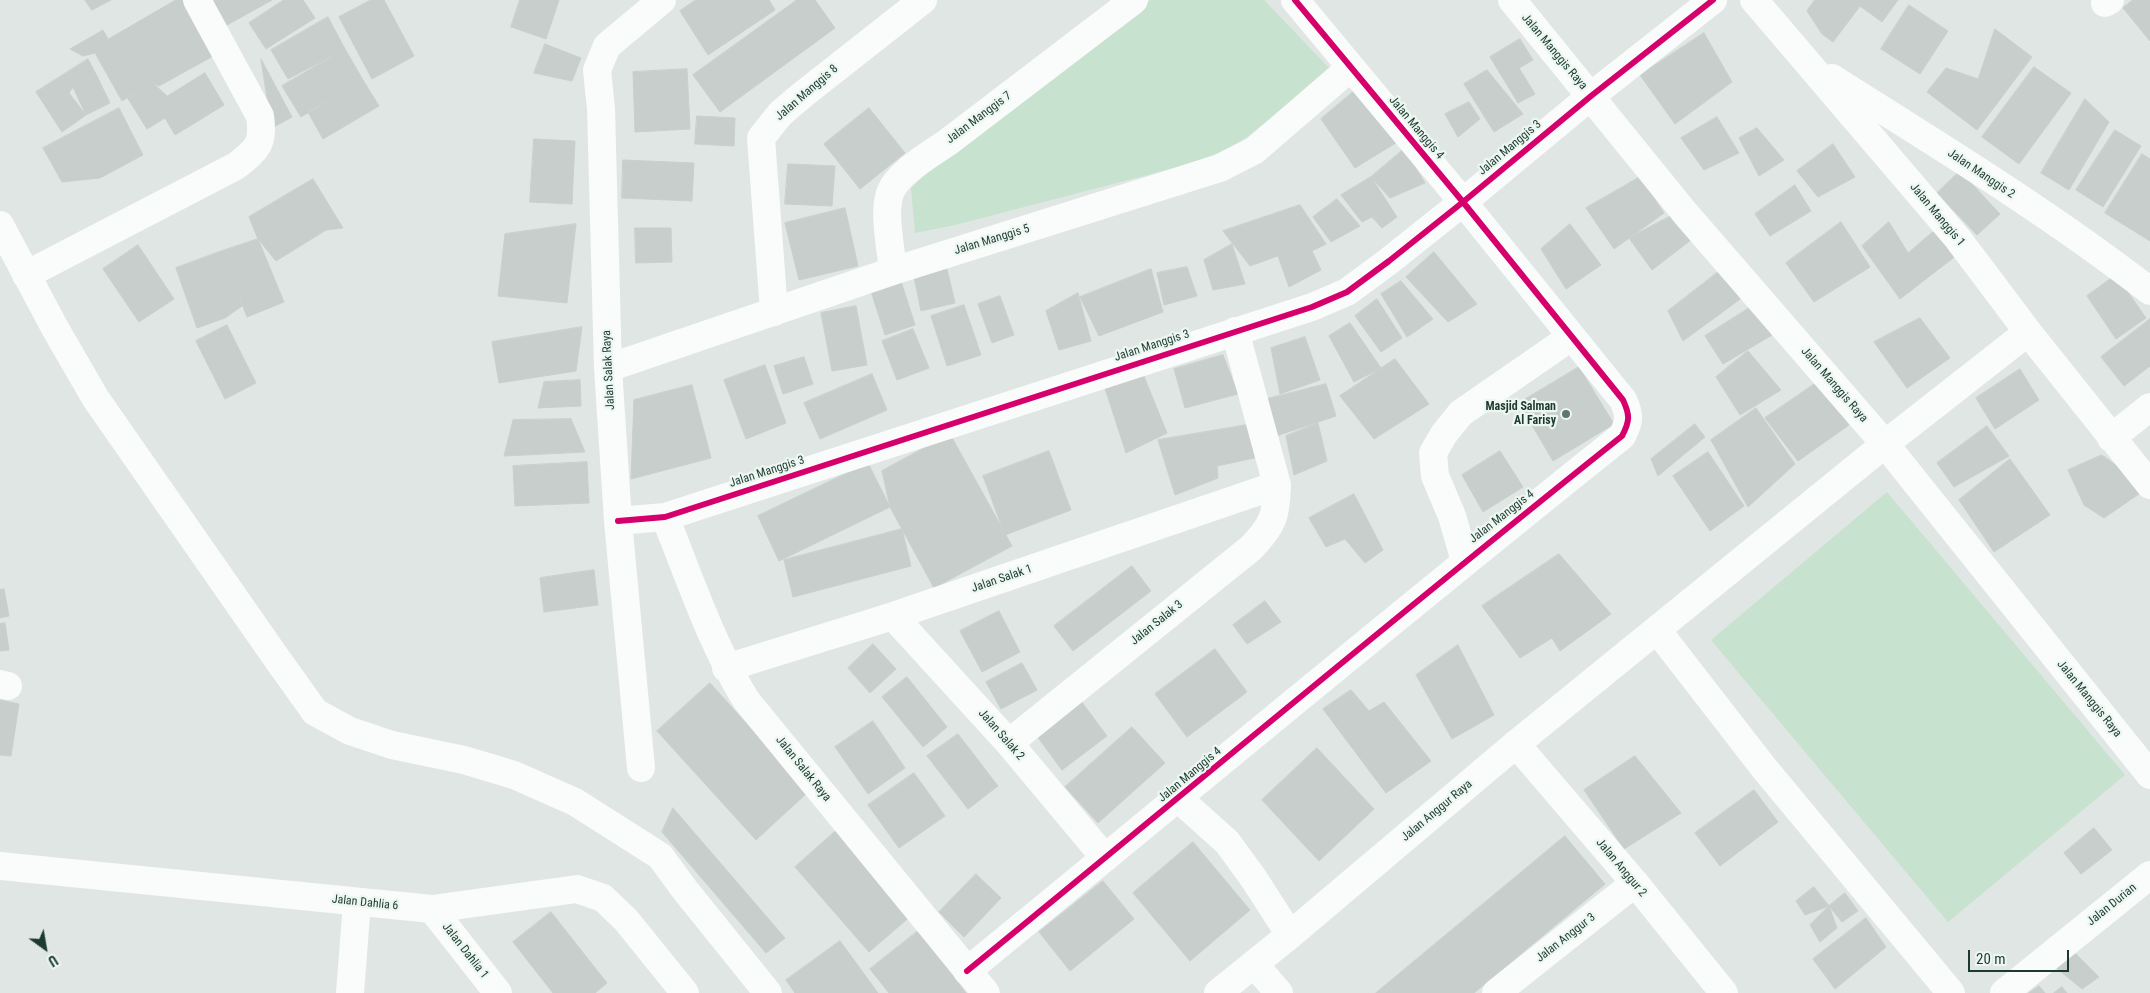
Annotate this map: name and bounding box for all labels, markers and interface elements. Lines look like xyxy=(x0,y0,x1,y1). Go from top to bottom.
street label: Jalan Manggis Raya xyxy=(1518,11,1590,93)
street label: Jalan Manggis 8 xyxy=(773,62,841,124)
street label: Jalan Manggis 7 xyxy=(944,89,1014,147)
street label: Jalan Manggis 4 xyxy=(1385,94,1447,162)
street label: Jalan Manggis 3 xyxy=(1476,117,1544,179)
street label: Jalan Manggis 2 xyxy=(1945,146,2017,202)
street label: Jalan Manggis 1 xyxy=(1906,181,1968,249)
street label: Jalan Manggis 5 xyxy=(953,222,1031,258)
street label: Jalan Manggis 3 xyxy=(1113,327,1191,365)
street label: Jalan Salak Raya xyxy=(600,330,618,410)
street label: Jalan Manggis Raya xyxy=(1797,345,1871,425)
place label: Masjid Salman Al Farisy xyxy=(1486,400,1556,428)
marker: Masjid Salman Al Farisy xyxy=(1560,408,1572,420)
street label: Jalan Manggis 3 xyxy=(728,453,806,491)
street label: Jalan Manggis 4 xyxy=(1467,487,1537,547)
street label: Jalan Salak 1 xyxy=(970,562,1034,596)
street label: Jalan Salak 3 xyxy=(1128,598,1186,648)
street label: Jalan Manggis Raya xyxy=(2054,658,2124,740)
street label: Jalan Salak 2 xyxy=(975,706,1027,764)
street label: Jalan Salak Raya xyxy=(772,733,834,805)
street label: Jalan Manggis 4 xyxy=(1156,744,1224,806)
street label: Jalan Anggur Raya xyxy=(1399,777,1475,845)
street label: Jalan Anggur 2 xyxy=(1593,836,1649,900)
street label: Jalan Durian xyxy=(2084,881,2140,929)
street label: Jalan Dahlia 6 xyxy=(331,892,399,914)
street label: Jalan Anggur 3 xyxy=(1533,910,1599,966)
street label: Jalan Dahlia 1 xyxy=(439,920,491,982)
north arrow xyxy=(20,923,70,973)
scale bar xyxy=(1970,940,2071,972)
text: 20 m xyxy=(1976,950,2006,968)
text: U xyxy=(45,952,61,970)

